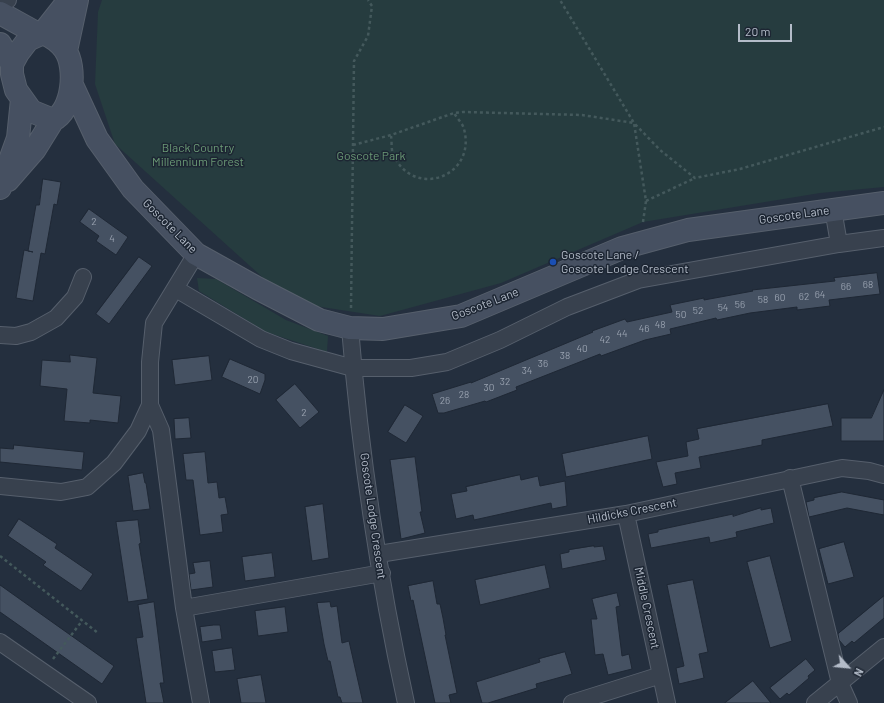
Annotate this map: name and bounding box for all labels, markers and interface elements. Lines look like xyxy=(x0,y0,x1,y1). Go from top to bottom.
scale bar xyxy=(740,16,794,42)
text: 20 m xyxy=(745,24,771,38)
park label: Black Country Millennium Forest xyxy=(152,141,244,169)
park label: Goscote Park xyxy=(337,149,405,163)
street label: Goscote Lane xyxy=(140,196,200,256)
street label: Goscote Lane xyxy=(758,203,830,227)
house number: 2 xyxy=(91,216,97,228)
house number: 4 xyxy=(109,233,115,245)
place label: Goscote Lane / Goscote Lodge Crescent xyxy=(561,248,689,276)
marker: Goscote Lane / Goscote Lodge Crescent xyxy=(548,257,558,267)
house number: 68 xyxy=(863,279,873,291)
house number: 66 xyxy=(841,281,851,293)
street label: Goscote Lane xyxy=(449,285,521,323)
house number: 64 xyxy=(815,289,825,301)
house number: 62 xyxy=(799,291,809,303)
house number: 60 xyxy=(775,292,785,304)
house number: 58 xyxy=(758,294,768,306)
house number: 56 xyxy=(735,299,745,311)
house number: 54 xyxy=(718,302,728,314)
house number: 52 xyxy=(693,305,703,317)
house number: 50 xyxy=(676,309,686,321)
house number: 48 xyxy=(655,319,665,331)
house number: 46 xyxy=(639,323,649,335)
house number: 44 xyxy=(616,328,628,340)
house number: 42 xyxy=(600,334,610,346)
house number: 40 xyxy=(576,343,588,355)
house number: 38 xyxy=(560,350,570,362)
house number: 36 xyxy=(538,358,548,370)
house number: 34 xyxy=(522,365,532,377)
house number: 20 xyxy=(247,374,259,386)
house number: 32 xyxy=(500,376,510,388)
house number: 30 xyxy=(484,382,494,394)
house number: 28 xyxy=(459,389,469,401)
house number: 26 xyxy=(440,395,450,407)
house number: 2 xyxy=(301,407,307,419)
street label: Goscote Lodge Crescent xyxy=(357,452,389,580)
street label: Hildicks Crescent xyxy=(586,495,678,527)
street label: Middle Crescent xyxy=(631,566,663,650)
north arrow xyxy=(828,647,868,687)
text: N xyxy=(852,666,867,679)

